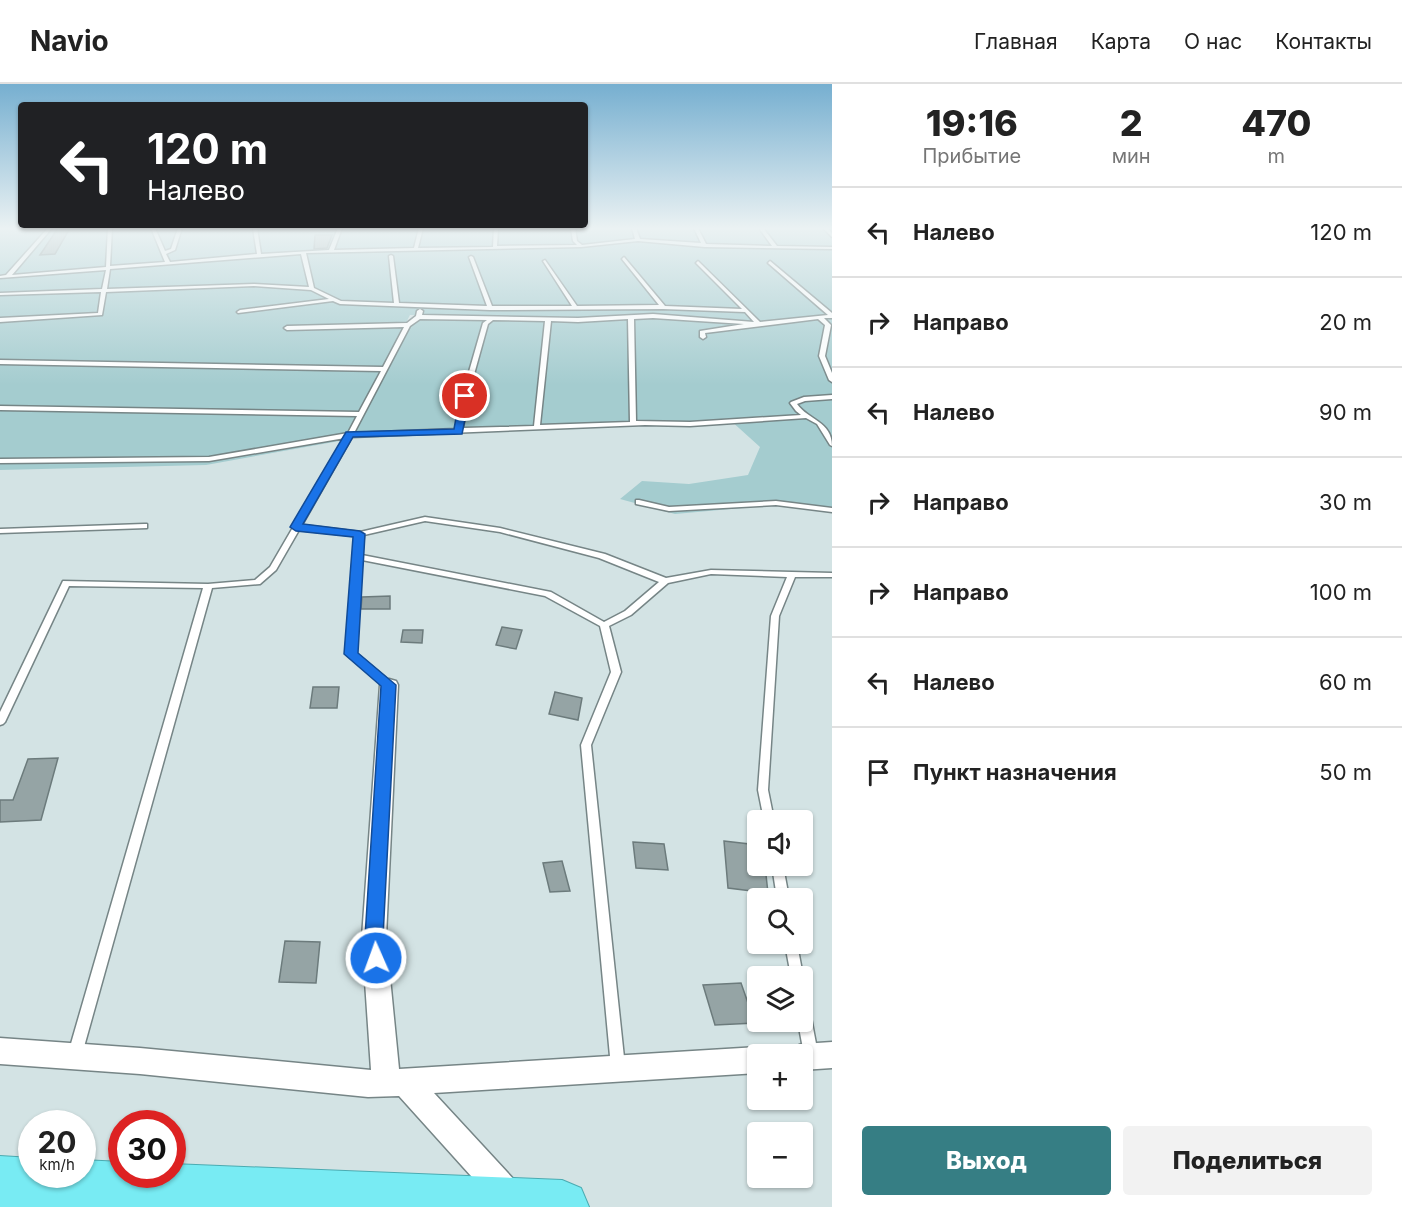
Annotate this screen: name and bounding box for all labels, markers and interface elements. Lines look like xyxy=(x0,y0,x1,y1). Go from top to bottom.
text: Navio xyxy=(30,24,109,58)
text: Главная xyxy=(974,29,1058,54)
text: Карта xyxy=(1091,29,1151,54)
text: О нас xyxy=(1184,29,1242,54)
text: Контакты xyxy=(1275,29,1372,54)
text: 19:16 xyxy=(926,101,1018,145)
text: 2 xyxy=(1120,101,1143,145)
text: 470 xyxy=(1241,101,1311,145)
text: 120 m xyxy=(147,123,268,174)
icon: left xyxy=(48,126,126,204)
text: Прибытие xyxy=(923,144,1021,168)
text: мин xyxy=(1112,144,1151,168)
text: m xyxy=(1268,144,1285,168)
text: Налево xyxy=(147,174,245,207)
icon: left xyxy=(862,216,895,249)
text: Налево xyxy=(913,219,995,245)
text: 120 m xyxy=(1310,219,1372,245)
icon: right xyxy=(862,306,895,339)
text: Направо xyxy=(913,309,1009,335)
text: 20 m xyxy=(1319,309,1372,335)
pin xyxy=(439,370,490,421)
icon: arrive xyxy=(448,379,481,412)
icon: left xyxy=(862,396,895,429)
text: Налево xyxy=(913,399,995,425)
text: 90 m xyxy=(1319,399,1372,425)
icon: right xyxy=(862,486,895,519)
text: Направо xyxy=(913,489,1009,515)
text: 30 m xyxy=(1319,489,1372,515)
icon: right xyxy=(862,576,895,609)
text: Направо xyxy=(913,579,1009,605)
text: 100 m xyxy=(1310,579,1372,605)
icon: left xyxy=(862,666,895,699)
text: Налево xyxy=(913,669,995,695)
text: 60 m xyxy=(1319,669,1372,695)
icon: arrive xyxy=(862,756,895,789)
text: Пункт назначения xyxy=(913,759,1117,785)
text: 50 m xyxy=(1319,759,1372,785)
map controls xyxy=(747,810,813,1188)
button: sound xyxy=(747,810,813,876)
button: search xyxy=(747,888,813,954)
position arrow xyxy=(344,926,408,990)
button: layers xyxy=(747,966,813,1032)
button: + xyxy=(747,1044,813,1110)
speed limit sign: 30 xyxy=(108,1110,186,1188)
button: − xyxy=(747,1122,813,1188)
text: 20 xyxy=(37,1124,77,1160)
button: Выход xyxy=(862,1126,1111,1195)
button: Поделиться xyxy=(1123,1126,1372,1195)
text: km/h xyxy=(39,1155,75,1174)

